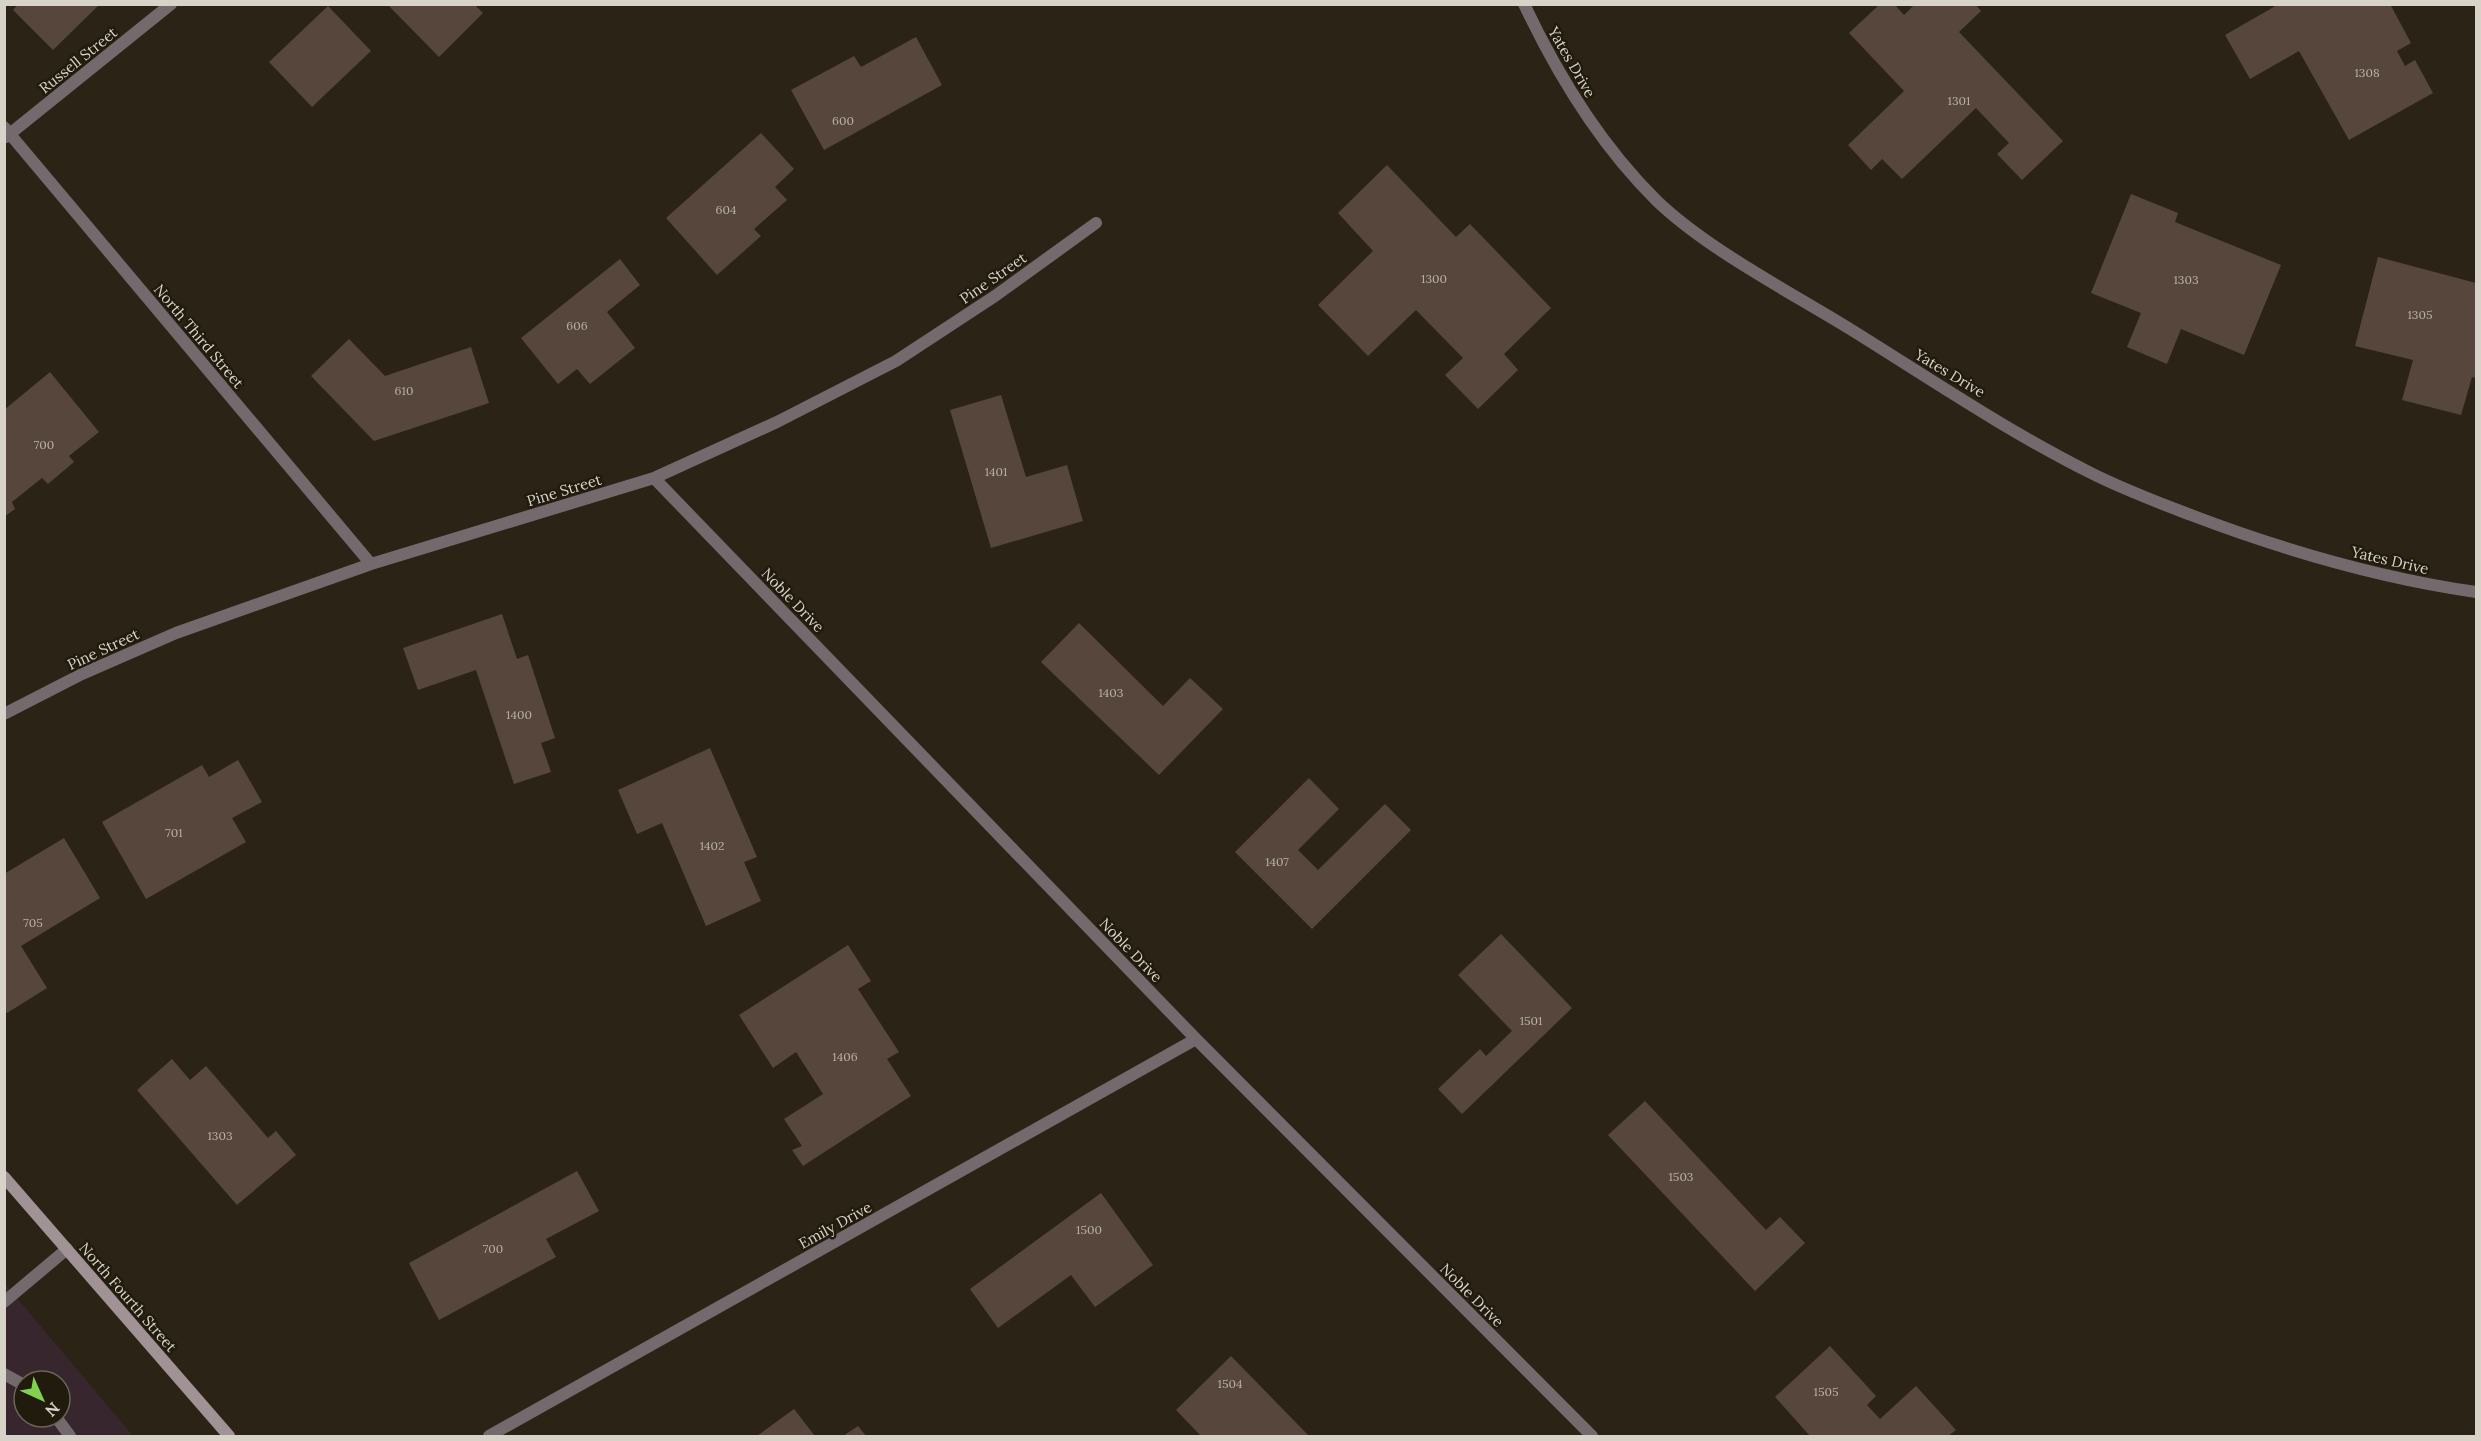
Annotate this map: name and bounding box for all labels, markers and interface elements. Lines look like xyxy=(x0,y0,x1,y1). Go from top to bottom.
street label: Yates Drive xyxy=(1544,22,1600,101)
street label: Russell Street xyxy=(35,23,121,97)
house number: 1308 xyxy=(2354,65,2380,80)
house number: 1301 xyxy=(1948,93,1970,108)
house number: 600 xyxy=(832,113,854,128)
house number: 604 xyxy=(716,202,737,217)
street label: Pine Street xyxy=(956,248,1030,308)
house number: 1300 xyxy=(1421,271,1447,286)
house number: 1303 xyxy=(2173,272,2199,287)
street label: North Third Street xyxy=(150,280,248,392)
house number: 1305 xyxy=(2407,307,2433,322)
house number: 606 xyxy=(566,318,588,333)
street label: Yates Drive xyxy=(1910,344,1989,401)
house number: 610 xyxy=(395,383,413,398)
house number: 700 xyxy=(34,437,54,452)
house number: 1401 xyxy=(985,464,1007,479)
street label: Pine Street xyxy=(524,470,604,510)
street label: Yates Drive xyxy=(2349,542,2431,578)
street label: Noble Drive xyxy=(758,564,828,636)
street label: Pine Street xyxy=(64,624,142,674)
house number: 1403 xyxy=(1098,685,1124,700)
house number: 1400 xyxy=(506,707,532,722)
house number: 701 xyxy=(165,825,183,840)
house number: 1402 xyxy=(700,838,724,853)
house number: 1407 xyxy=(1265,854,1289,869)
street label: Noble Drive xyxy=(1096,914,1166,986)
house number: 705 xyxy=(23,915,43,930)
house number: 1501 xyxy=(1520,1013,1542,1028)
house number: 1406 xyxy=(832,1049,858,1064)
house number: 1303 xyxy=(207,1128,233,1143)
house number: 1503 xyxy=(1668,1169,1694,1184)
street label: Emily Drive xyxy=(795,1197,875,1253)
house number: 1500 xyxy=(1076,1222,1102,1237)
street label: North Fourth Street xyxy=(75,1238,181,1356)
house number: 700 xyxy=(483,1241,503,1256)
street label: Noble Drive xyxy=(1436,1259,1508,1331)
north arrow xyxy=(12,1369,72,1429)
house number: 1504 xyxy=(1218,1376,1243,1391)
house number: 1505 xyxy=(1814,1384,1838,1399)
text: N xyxy=(41,1398,64,1421)

